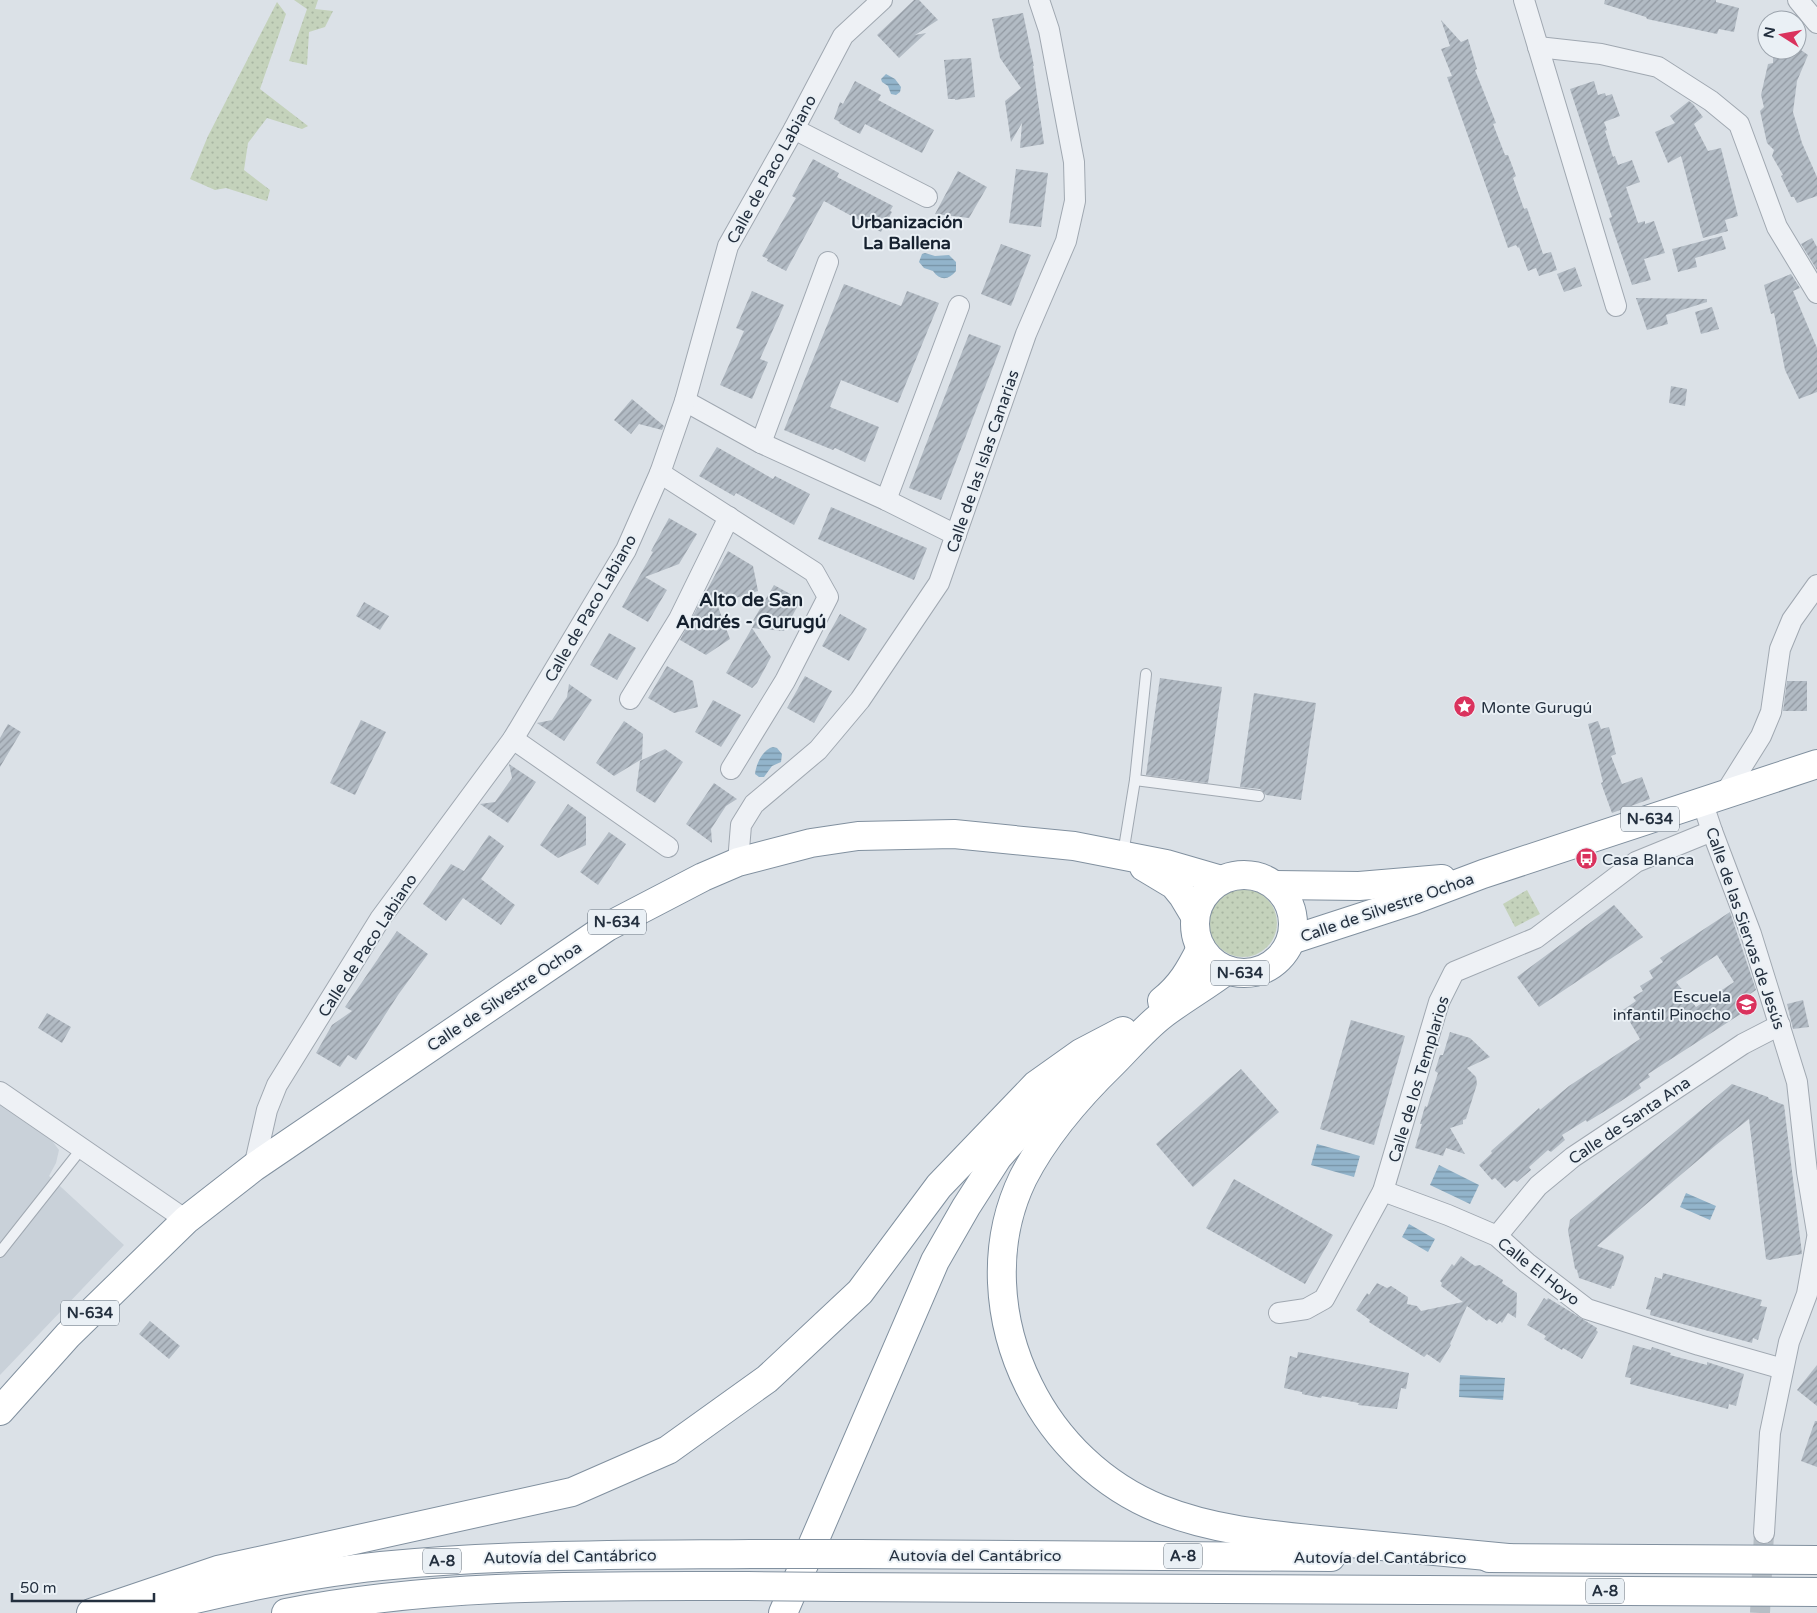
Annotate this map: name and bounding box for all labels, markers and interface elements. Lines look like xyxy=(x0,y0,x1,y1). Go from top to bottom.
north arrow xyxy=(1757,10,1807,60)
text: N xyxy=(1760,25,1779,40)
street label: Calle de Paco Labiano xyxy=(723,92,821,247)
district label: Urbanización La Ballena xyxy=(851,211,963,254)
street label: Calle de las Islas Canarias xyxy=(942,367,1024,555)
street label: Calle de Paco Labiano xyxy=(540,531,641,686)
district label: Alto de San Andrés - Gurugú xyxy=(676,589,826,634)
place icon: Monte Gurugú xyxy=(1453,695,1477,719)
place label: Monte Gurugú xyxy=(1481,698,1592,718)
road number: N-634 xyxy=(1621,806,1679,832)
street label: Calle de las Siervas de Jesús xyxy=(1701,825,1789,1032)
bus stop icon: Casa Blanca xyxy=(1574,847,1598,871)
place label: Casa Blanca xyxy=(1602,850,1694,870)
street label: Calle de Silvestre Ochoa xyxy=(1298,869,1477,947)
street label: Calle de Paco Labiano xyxy=(314,870,422,1021)
road number: N-634 xyxy=(588,910,646,934)
street label: Calle de Silvestre Ochoa xyxy=(423,938,586,1056)
road number: N-634 xyxy=(1211,960,1269,986)
place label: Escuela infantil Pinocho xyxy=(1613,987,1731,1025)
school or university icon: Escuela infantil Pinocho xyxy=(1735,993,1759,1017)
street label: Calle de los Templarios xyxy=(1384,994,1454,1165)
street label: Calle de Santa Ana xyxy=(1565,1073,1694,1169)
street label: Calle El Hoyo xyxy=(1493,1233,1584,1310)
road number: N-634 xyxy=(61,1300,119,1326)
road number: A-8 xyxy=(1164,1544,1202,1568)
street label: Autovía del Cantábrico xyxy=(483,1545,657,1569)
street label: Autovía del Cantábrico xyxy=(888,1546,1062,1566)
road number: A-8 xyxy=(423,1548,461,1574)
street label: Autovía del Cantábrico xyxy=(1293,1548,1467,1568)
scale bar xyxy=(12,1570,155,1602)
road number: A-8 xyxy=(1586,1578,1624,1604)
text: 50 m xyxy=(20,1579,57,1597)

